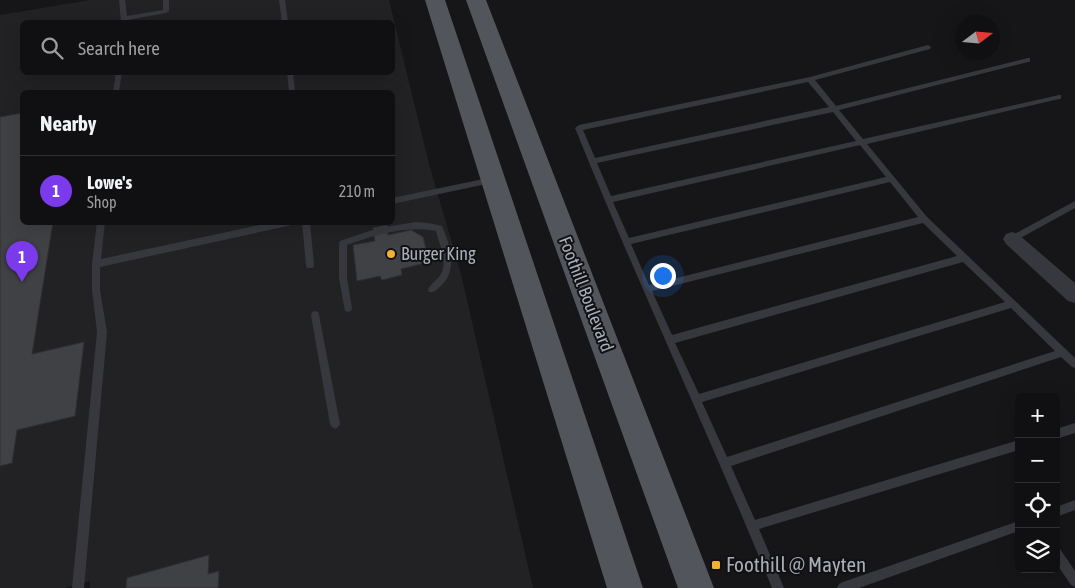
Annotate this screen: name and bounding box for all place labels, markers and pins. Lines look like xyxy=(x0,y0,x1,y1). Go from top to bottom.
pin: 1 xyxy=(6,241,38,282)
place label: Burger King xyxy=(401,243,476,264)
marker: Burger King xyxy=(385,248,397,260)
place label: Foothill @ Mayten xyxy=(726,552,866,576)
marker: Foothill @ Mayten xyxy=(710,559,722,571)

